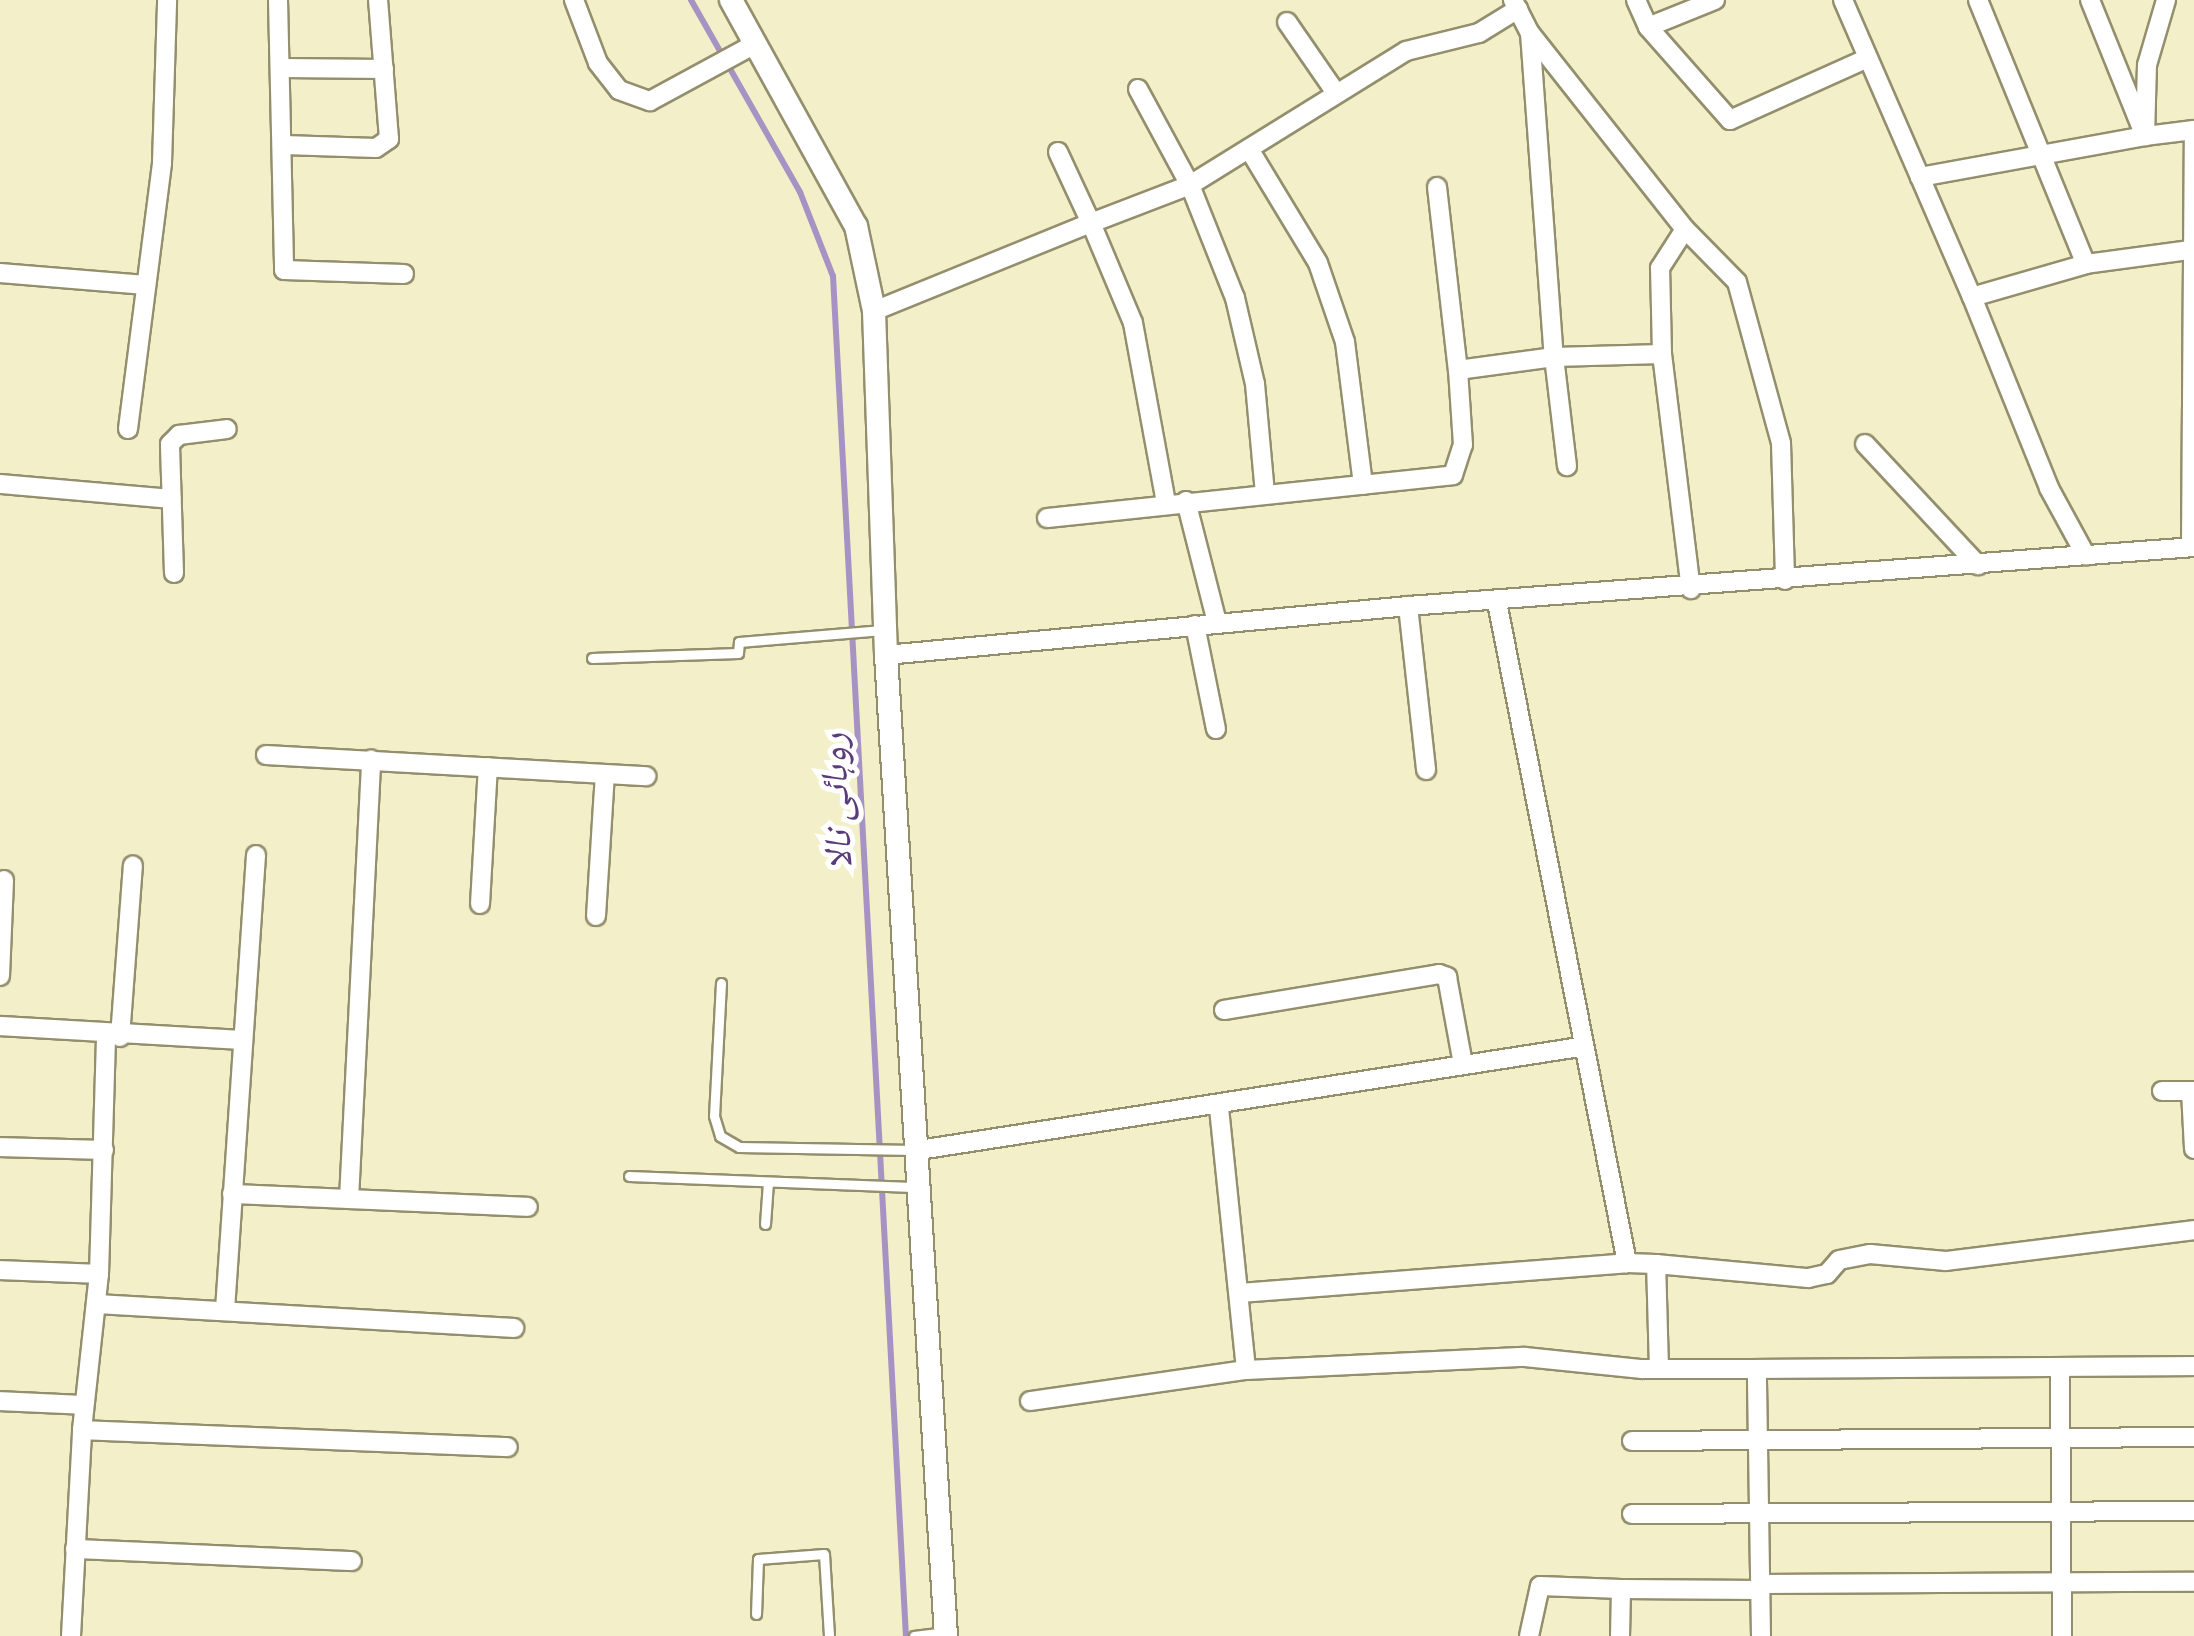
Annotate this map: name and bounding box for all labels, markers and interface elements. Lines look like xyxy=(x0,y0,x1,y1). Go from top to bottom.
water label: روہائی نالا xyxy=(808,732,860,872)

